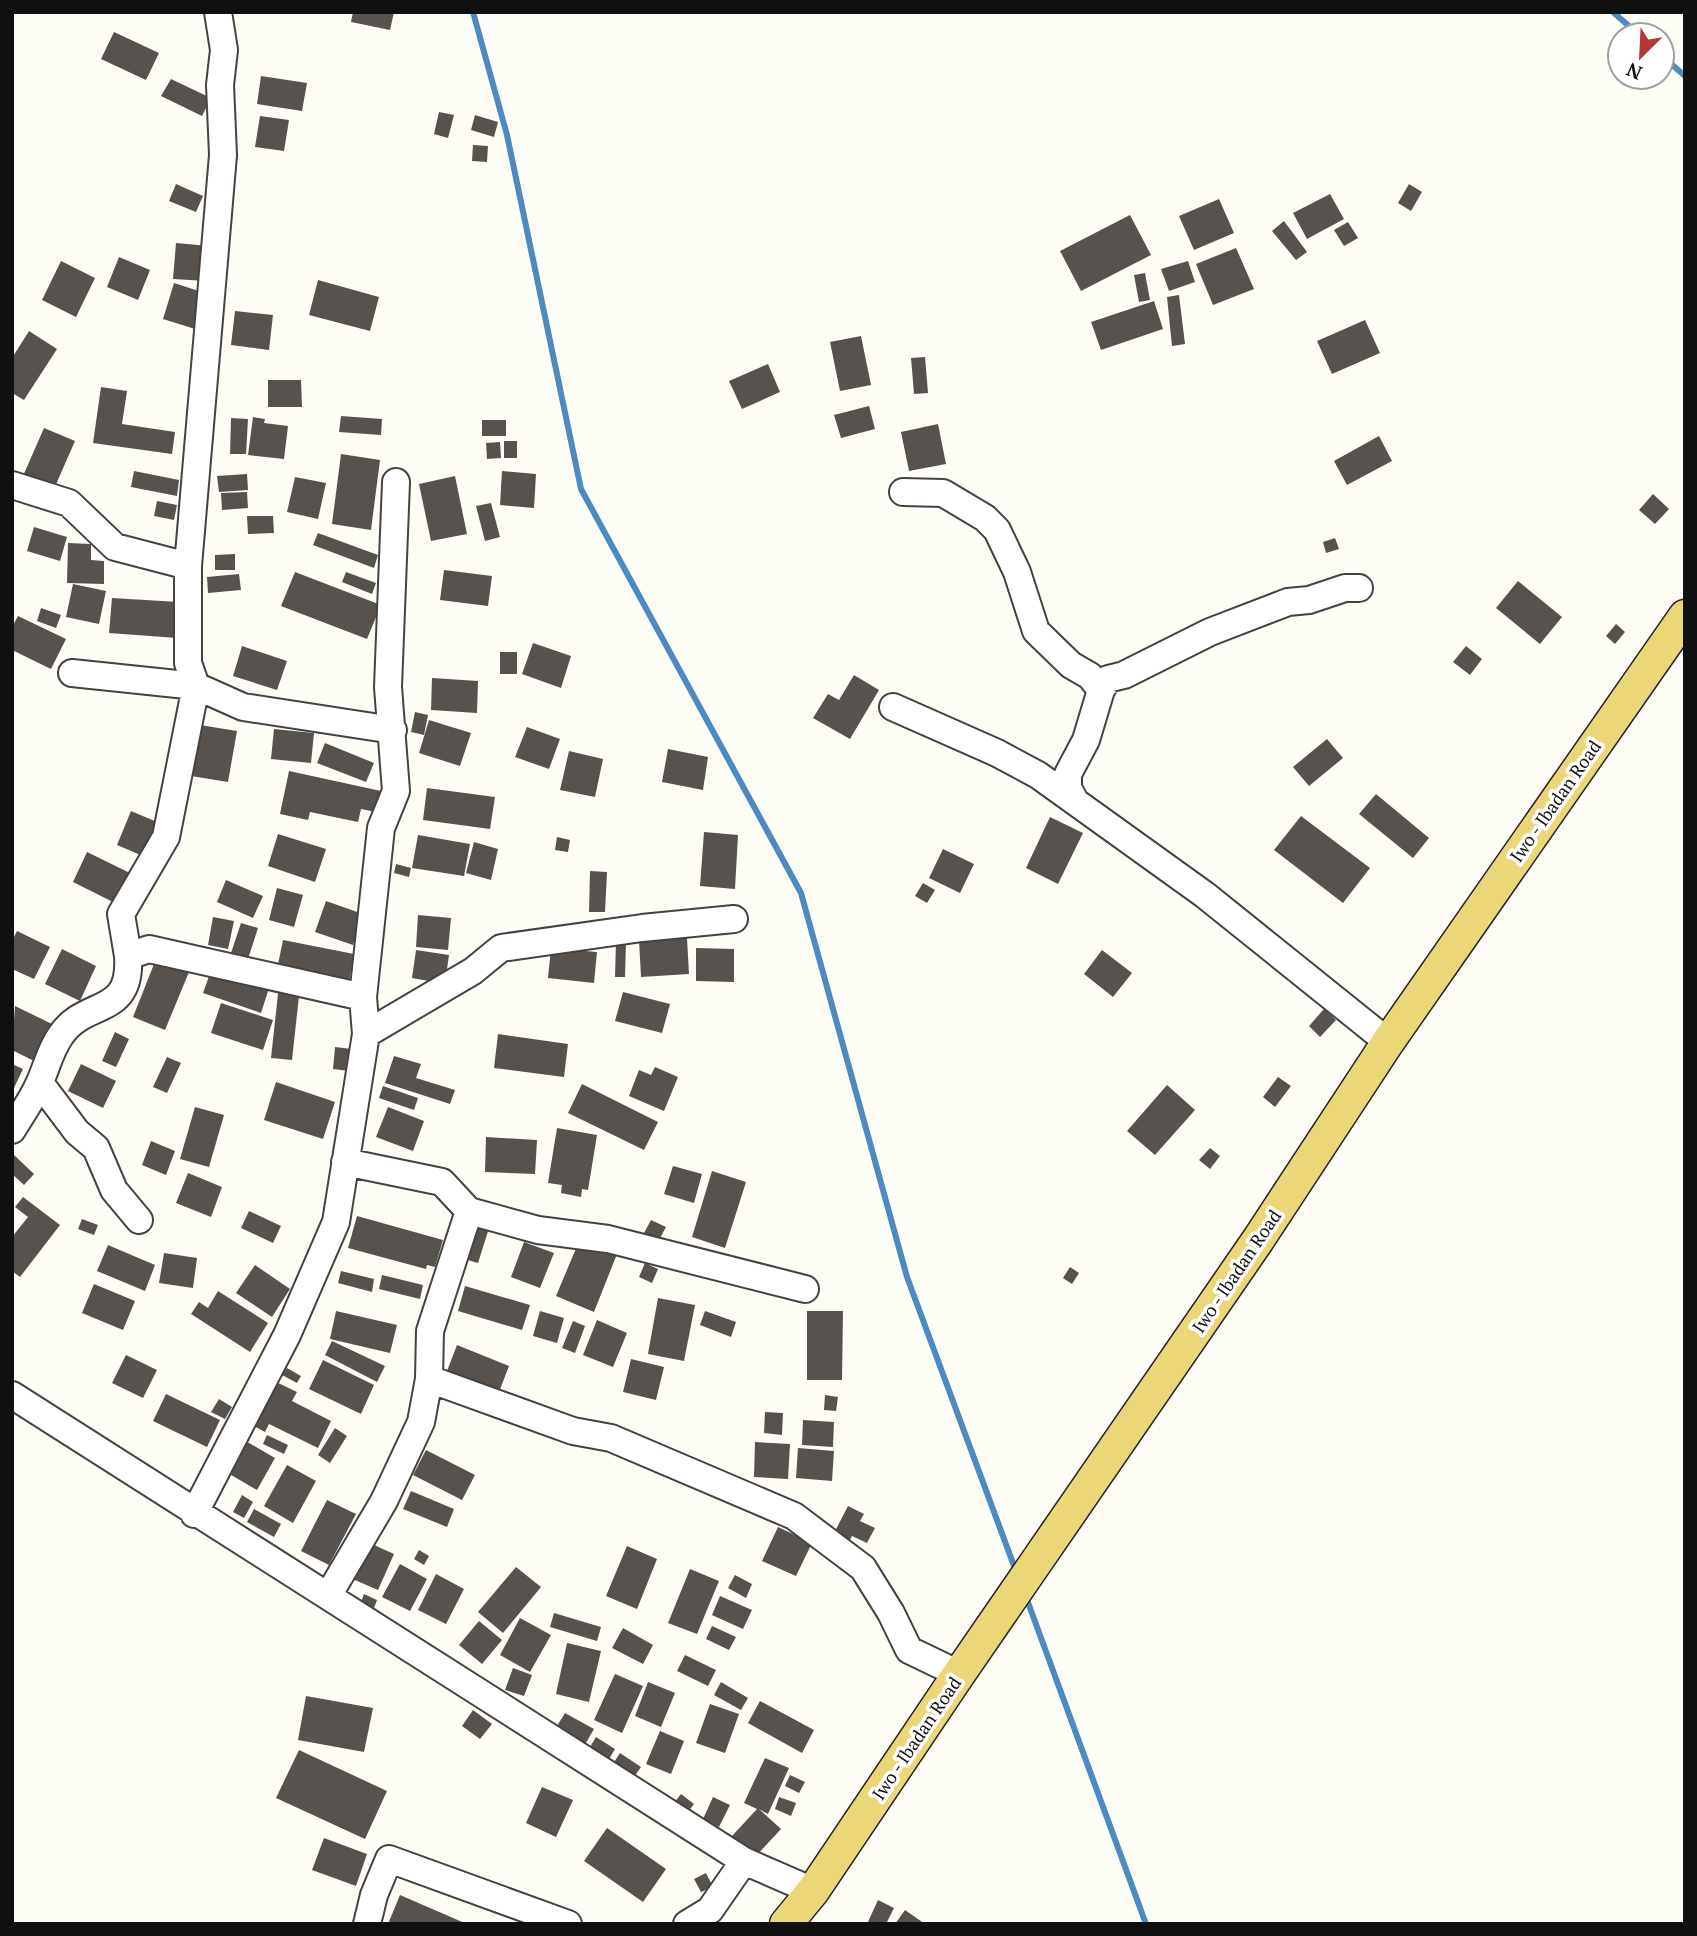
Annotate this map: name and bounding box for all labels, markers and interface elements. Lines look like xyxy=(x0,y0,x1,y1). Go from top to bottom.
north arrow xyxy=(1606,21,1676,91)
text: N xyxy=(1622,57,1646,86)
street label: Iwo - Ibadan Road xyxy=(1504,735,1606,867)
street label: Iwo - Ibadan Road xyxy=(1186,1205,1286,1337)
street label: Iwo - Ibadan Road xyxy=(866,1672,966,1804)

